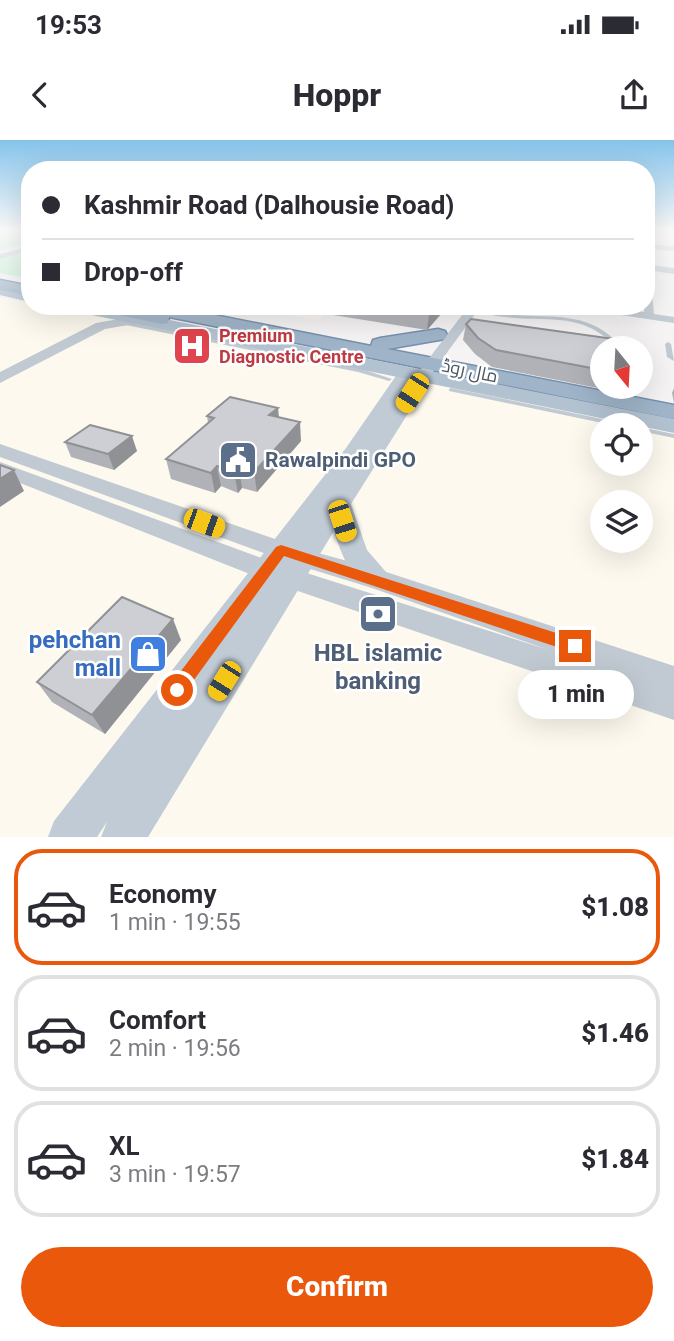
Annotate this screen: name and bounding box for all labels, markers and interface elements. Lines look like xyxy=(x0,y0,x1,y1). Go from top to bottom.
text: 19:53 xyxy=(35,10,102,40)
icon: back xyxy=(21,76,59,114)
text: Hoppr xyxy=(293,76,381,114)
icon: share xyxy=(615,76,653,114)
text: Kashmir Road (Dalhousie Road) xyxy=(84,190,454,220)
text: Drop-off xyxy=(84,257,183,287)
hospital icon: Premium Diagnostic Centre xyxy=(171,325,213,367)
place label: Premium Diagnostic Centre xyxy=(219,325,364,367)
north arrow xyxy=(590,336,653,399)
map controls xyxy=(590,336,653,553)
street label: مال روڈ xyxy=(440,354,500,388)
car xyxy=(392,370,433,416)
button: locate xyxy=(590,413,653,476)
public building icon: Rawalpindi GPO xyxy=(217,439,259,481)
place label: Rawalpindi GPO xyxy=(265,448,416,472)
button: layers xyxy=(590,490,653,553)
car xyxy=(326,498,359,544)
car xyxy=(181,506,228,540)
bank icon: HBL islamic banking xyxy=(357,593,399,635)
place label: pehchan mall xyxy=(29,626,121,682)
route end xyxy=(559,630,591,662)
shop icon: pehchan mall xyxy=(127,633,169,675)
place label: HBL islamic banking xyxy=(314,639,442,695)
car xyxy=(204,658,245,704)
callout: 1 min xyxy=(517,670,633,720)
route start xyxy=(161,674,193,706)
text: 1 min xyxy=(547,681,605,708)
icon: car xyxy=(25,876,88,939)
text: Economy xyxy=(109,879,216,909)
text: $1.08 xyxy=(581,892,649,922)
text: 1 min · 19:55 xyxy=(109,909,241,936)
icon: car xyxy=(25,1002,88,1065)
text: Comfort xyxy=(109,1005,206,1035)
text: $1.46 xyxy=(581,1018,649,1048)
text: 2 min · 19:56 xyxy=(109,1035,241,1062)
icon: car xyxy=(25,1128,88,1191)
text: XL xyxy=(109,1131,140,1161)
text: $1.84 xyxy=(581,1144,649,1174)
text: 3 min · 19:57 xyxy=(109,1161,241,1188)
button: Confirm xyxy=(21,1247,653,1327)

